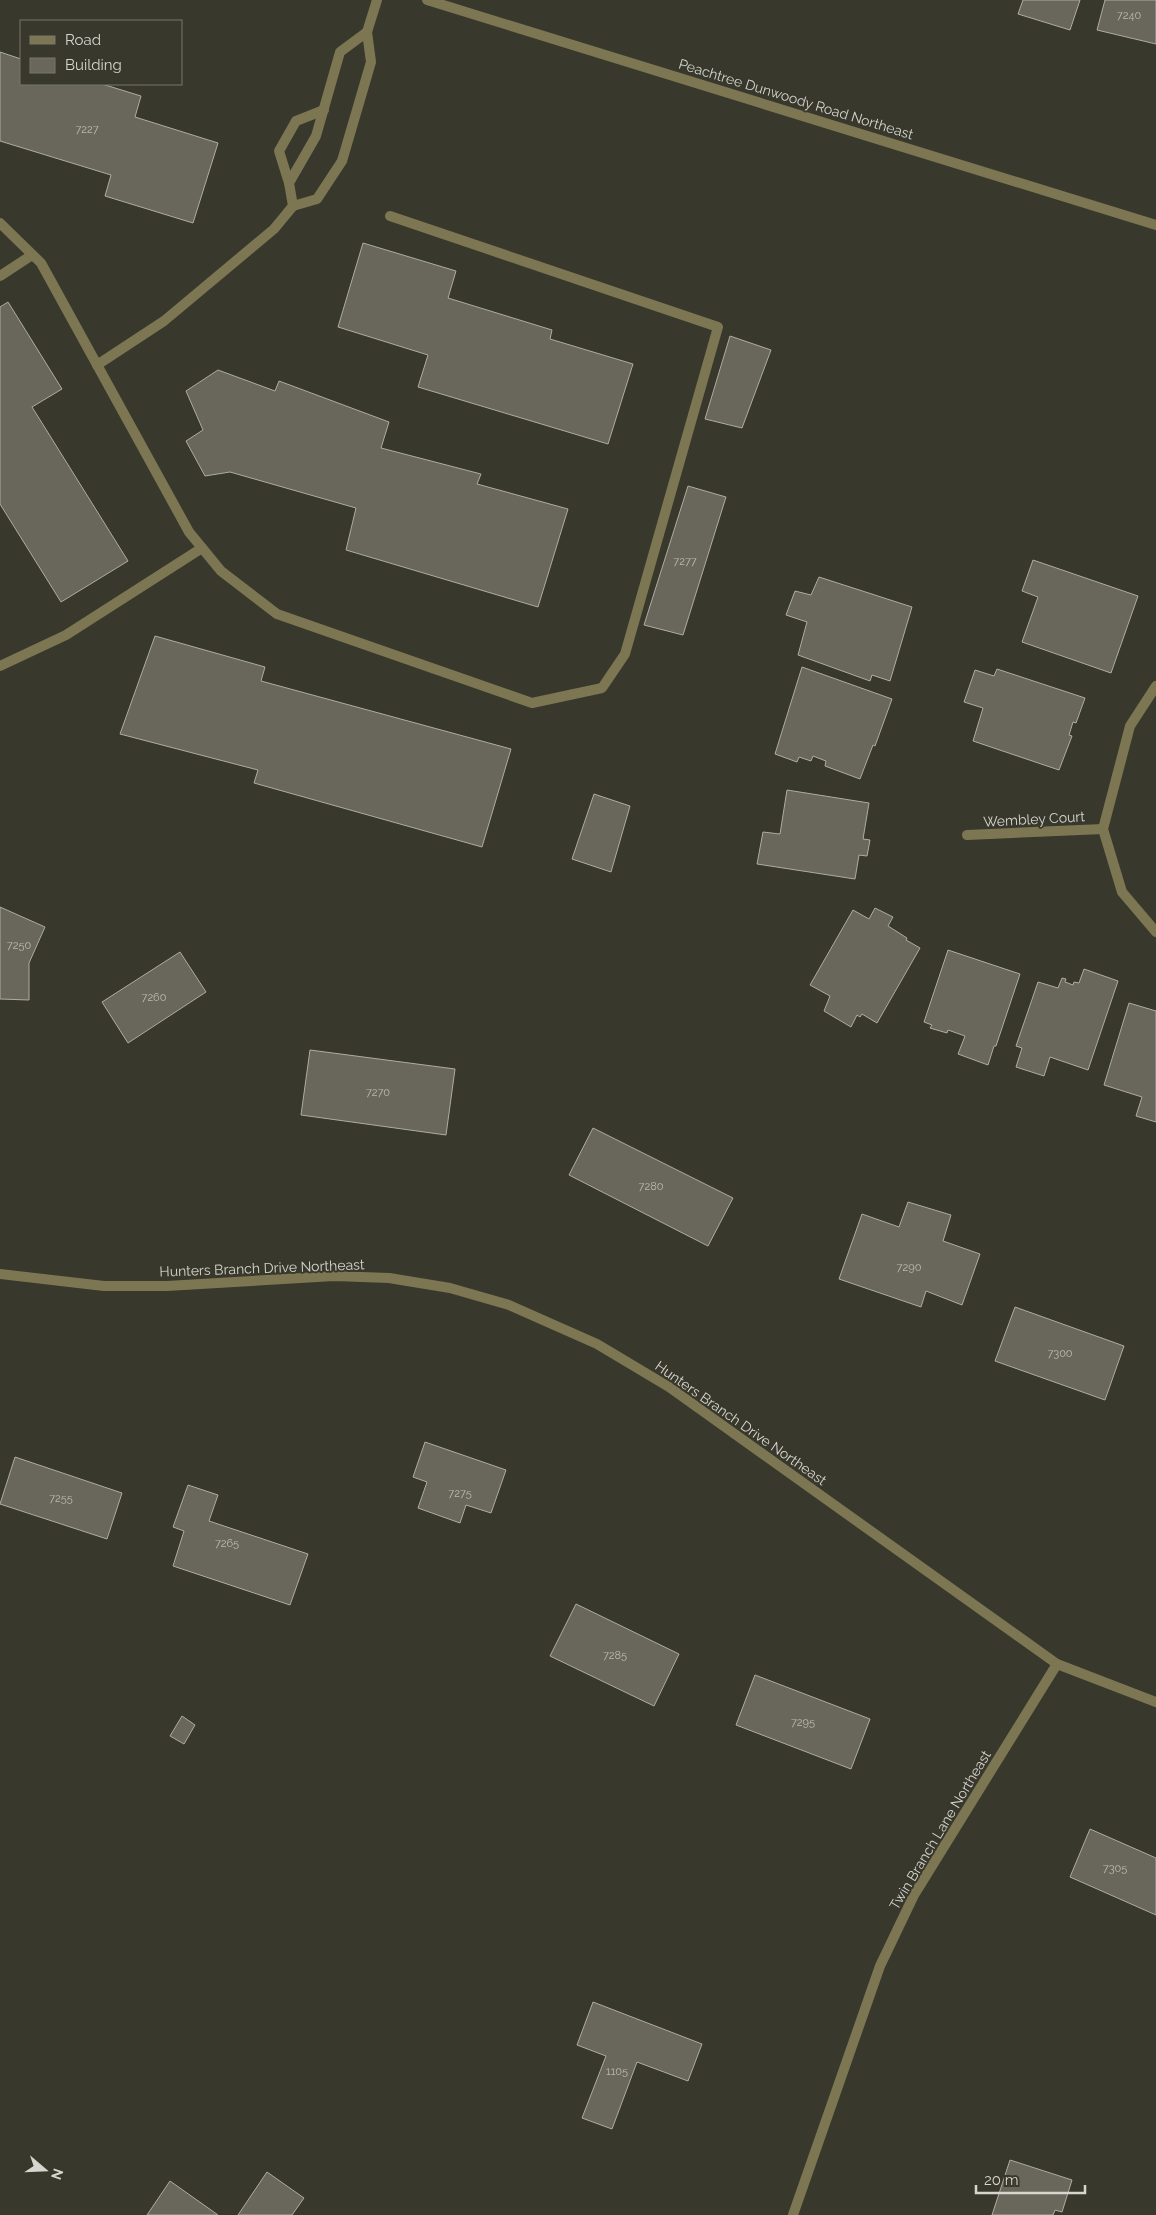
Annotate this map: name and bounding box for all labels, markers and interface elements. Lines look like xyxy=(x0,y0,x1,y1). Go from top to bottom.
house number: 7240 xyxy=(1117,9,1141,22)
legend xyxy=(20,20,182,85)
text: Road xyxy=(65,31,101,49)
text: Building xyxy=(65,56,122,74)
street label: Peachtree Dunwoody Road Northeast xyxy=(677,56,916,142)
house number: 7227 xyxy=(75,123,99,136)
house number: 7277 xyxy=(673,555,697,568)
street label: Wembley Court xyxy=(983,808,1086,830)
house number: 7250 xyxy=(7,939,31,952)
house number: 7260 xyxy=(142,991,167,1004)
house number: 7270 xyxy=(366,1086,390,1099)
house number: 7280 xyxy=(639,1180,664,1193)
street label: Hunters Branch Drive Northeast xyxy=(159,1256,365,1280)
house number: 7290 xyxy=(897,1261,922,1274)
house number: 7300 xyxy=(1047,1347,1073,1360)
street label: Hunters Branch Drive Northeast xyxy=(652,1358,830,1489)
house number: 7275 xyxy=(448,1487,472,1500)
house number: 7255 xyxy=(49,1492,73,1505)
house number: 7265 xyxy=(215,1537,239,1550)
house number: 7285 xyxy=(603,1649,627,1662)
house number: 7295 xyxy=(791,1716,815,1729)
street label: Twin Branch Lane Northeast xyxy=(886,1747,994,1912)
house number: 7305 xyxy=(1103,1862,1127,1875)
house number: 1105 xyxy=(606,2065,628,2078)
north arrow xyxy=(20,2145,70,2195)
scale bar xyxy=(976,2162,1085,2194)
text: N xyxy=(48,2167,67,2182)
text: 20 m xyxy=(984,2171,1019,2189)

